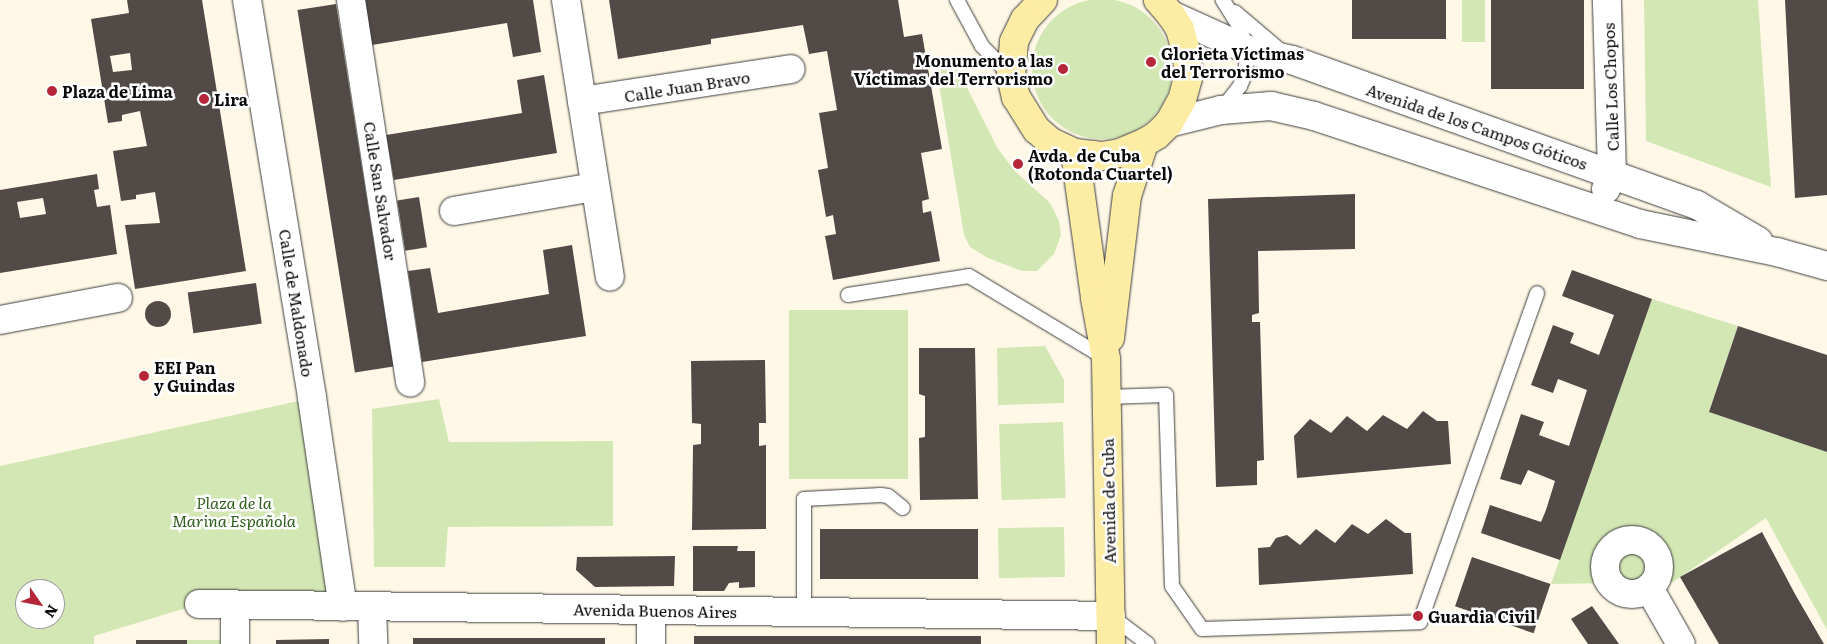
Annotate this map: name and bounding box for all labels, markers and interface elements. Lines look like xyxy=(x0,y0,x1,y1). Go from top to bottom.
street label: Calle Los Chopos xyxy=(1598,22,1622,152)
place label: Glorieta Víctimas del Terrorismo xyxy=(1161,43,1304,81)
place label: Monumento a las Víctimas del Terrorismo xyxy=(854,50,1053,88)
marker: Glorieta Víctimas del Terrorismo xyxy=(1145,56,1157,68)
marker: Monumento a las Víctimas del Terrorismo xyxy=(1057,63,1069,75)
street label: Calle Juan Bravo xyxy=(623,67,751,105)
street label: Avenida de los Campos Góticos xyxy=(1364,79,1590,173)
place label: Plaza de Lima xyxy=(62,81,173,101)
marker: Plaza de Lima xyxy=(46,85,58,97)
place label: Lira xyxy=(214,89,248,109)
marker: Lira xyxy=(198,93,210,105)
street label: Calle San Salvador xyxy=(361,120,401,262)
place label: Avda. de Cuba (Rotonda Cuartel) xyxy=(1028,145,1173,183)
marker: Avda. de Cuba (Rotonda Cuartel) xyxy=(1012,158,1024,170)
street label: Calle de Maldonado xyxy=(276,228,318,378)
place label: EEI Pan y Guindas xyxy=(154,357,235,395)
marker: EEI Pan y Guindas xyxy=(138,370,150,382)
street label: Avenida de Cuba xyxy=(1097,438,1119,564)
park label: Plaza de la Marina Española xyxy=(172,492,296,530)
north arrow xyxy=(15,579,65,629)
street label: Avenida Buenos Aires xyxy=(573,599,737,621)
text: N xyxy=(40,601,63,622)
place label: Guardia Civil xyxy=(1428,606,1536,626)
marker: Guardia Civil xyxy=(1412,610,1424,622)

